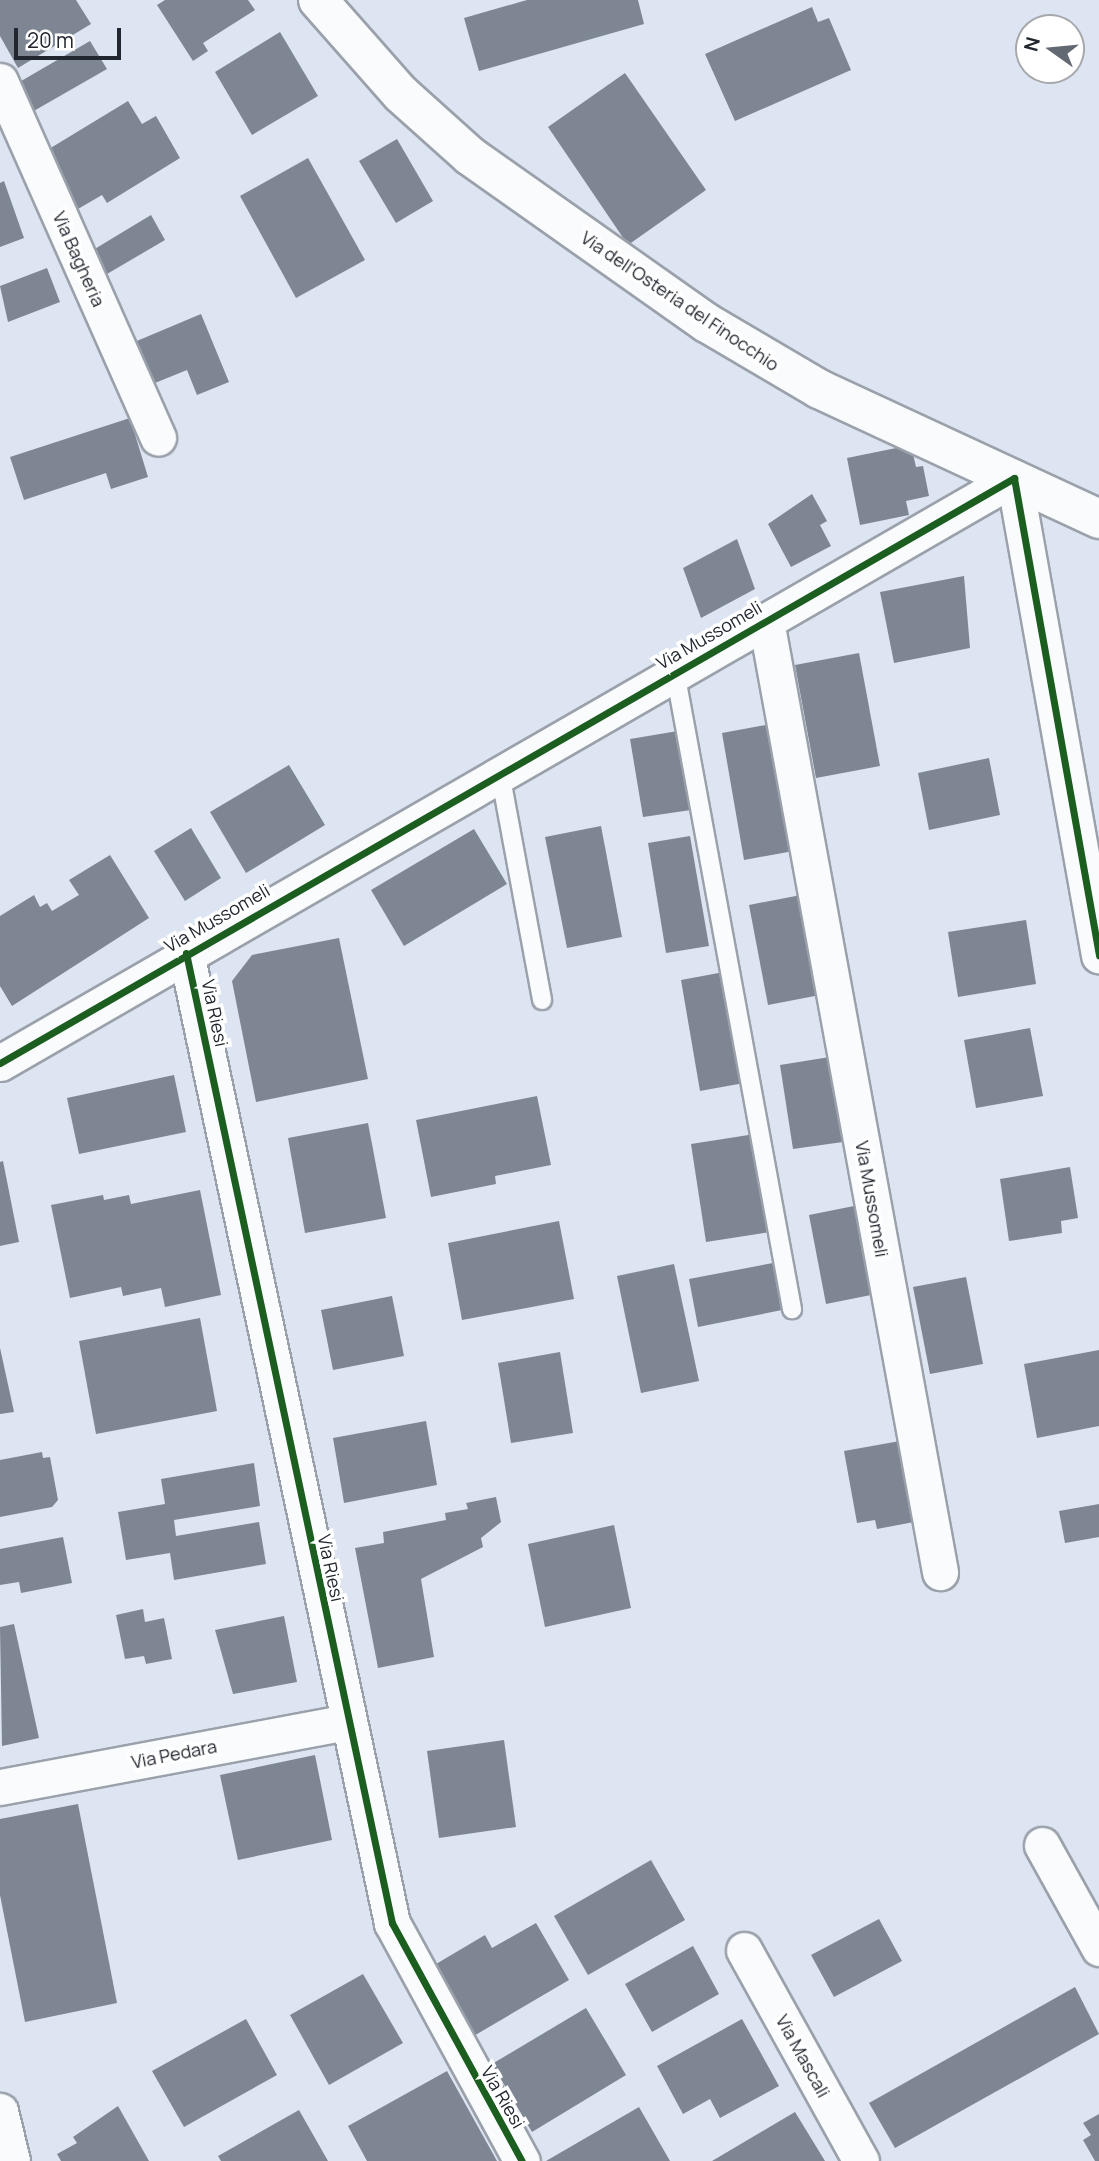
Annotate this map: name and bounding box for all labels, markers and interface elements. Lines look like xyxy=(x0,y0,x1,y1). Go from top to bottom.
scale bar xyxy=(18,14,124,58)
north arrow xyxy=(1015,14,1085,84)
text: 20 m xyxy=(27,26,74,54)
text: N xyxy=(1017,34,1046,54)
street label: Via Bagheria xyxy=(48,208,110,310)
street label: Via dell'Osteria del Finocchio xyxy=(577,227,783,375)
street label: Via Mussomeli xyxy=(653,596,765,674)
street label: Via Mussomeli xyxy=(161,879,273,957)
street label: Via Riesi xyxy=(197,977,233,1049)
street label: Via Mussomeli xyxy=(851,1139,893,1259)
street label: Via Riesi xyxy=(313,1532,349,1604)
street label: Via Pedara xyxy=(130,1735,218,1773)
street label: Via Mascali xyxy=(771,2011,835,2101)
street label: Via Riesi xyxy=(477,2062,529,2132)

